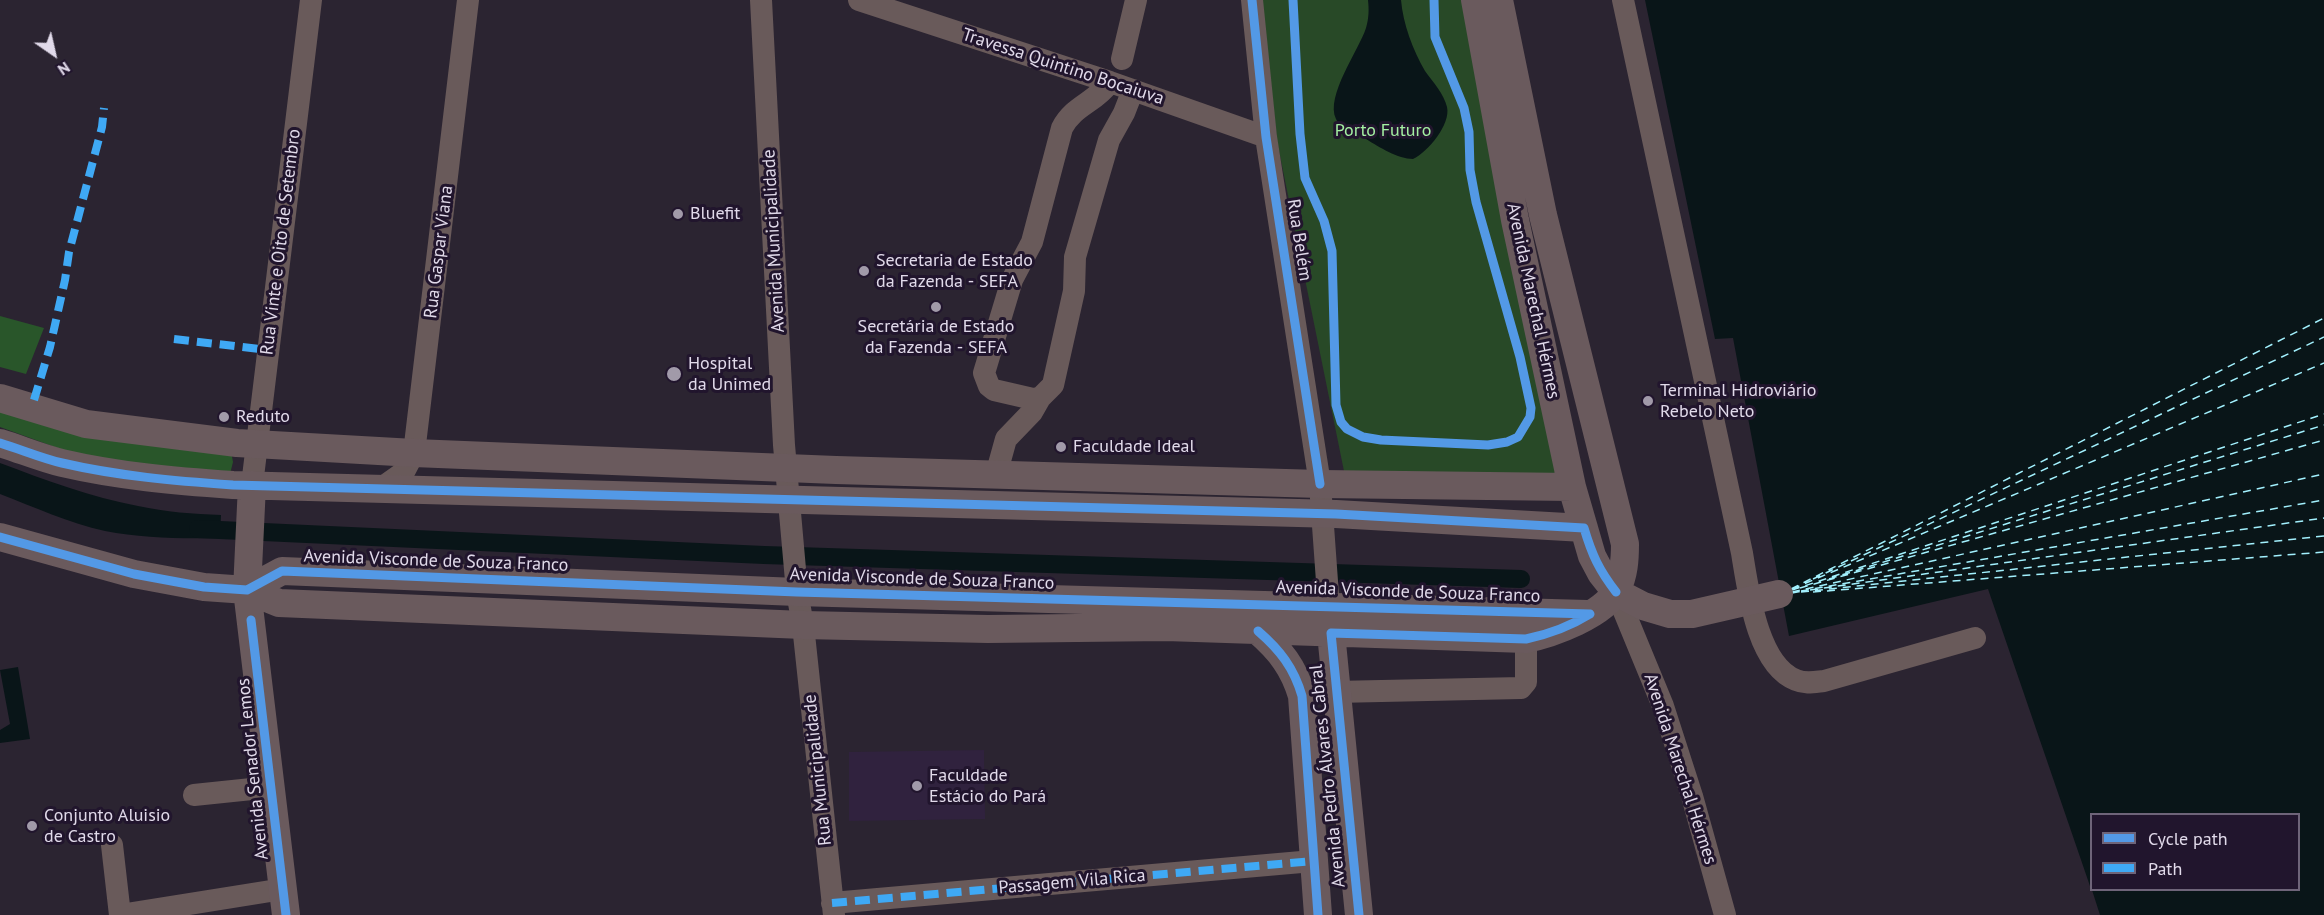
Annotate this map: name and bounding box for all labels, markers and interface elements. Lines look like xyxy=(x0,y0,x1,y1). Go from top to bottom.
north arrow xyxy=(24,24,84,84)
street label: Travessa Quintino Bocaiuva xyxy=(959,24,1167,110)
text: N xyxy=(54,58,74,80)
park label: Porto Futuro xyxy=(1335,120,1431,142)
street label: Rua Vinte e Oito de Setembro xyxy=(256,128,306,356)
street label: Avenida Municipalidade xyxy=(758,149,790,333)
street label: Rua Gaspar Viana xyxy=(420,184,458,320)
street label: Rua Belém xyxy=(1282,198,1316,282)
street label: Avenida Marechal Hérmes xyxy=(1502,201,1564,401)
place label: Bluefit xyxy=(690,203,740,225)
marker: Bluefit xyxy=(671,207,685,221)
place label: Secretaria de Estado da Fazenda - SEFA xyxy=(876,250,1033,292)
marker: Secretaria de Estado da Fazenda - SEFA xyxy=(857,264,871,278)
marker: Secretária de Estado da Fazenda - SEFA xyxy=(929,300,943,314)
place label: Secretária de Estado da Fazenda - SEFA xyxy=(858,316,1014,358)
place label: Hospital da Unimed xyxy=(688,353,771,395)
marker: Hospital da Unimed xyxy=(665,365,683,383)
place label: Terminal Hidroviário Rebelo Neto xyxy=(1660,380,1816,422)
marker: Terminal Hidroviário Rebelo Neto xyxy=(1641,394,1655,408)
place label: Reduto xyxy=(236,406,290,428)
marker: Reduto xyxy=(217,410,231,424)
place label: Faculdade Ideal xyxy=(1073,436,1195,458)
marker: Faculdade Ideal xyxy=(1054,440,1068,454)
street label: Avenida Visconde de Souza Franco xyxy=(303,546,569,576)
street label: Avenida Visconde de Souza Franco xyxy=(789,564,1055,594)
street label: Avenida Visconde de Souza Franco xyxy=(1275,577,1541,607)
street label: Avenida Pedro Álvares Cabral xyxy=(1306,663,1350,889)
street label: Avenida Marechal Hérmes xyxy=(1639,671,1721,867)
street label: Avenida Senador Lemos xyxy=(233,677,273,861)
street label: Rua Municipalidade xyxy=(799,693,837,847)
place label: Faculdade Estácio do Pará xyxy=(929,765,1046,808)
marker: Faculdade Estácio do Pará xyxy=(910,779,924,793)
place label: Conjunto Aluisio de Castro xyxy=(44,805,170,848)
legend xyxy=(2090,813,2300,891)
marker: Conjunto Aluisio de Castro xyxy=(25,819,39,833)
text: Cycle path xyxy=(2148,827,2228,850)
text: Path xyxy=(2148,857,2182,880)
street label: Passagem Vila Rica xyxy=(998,865,1146,899)

